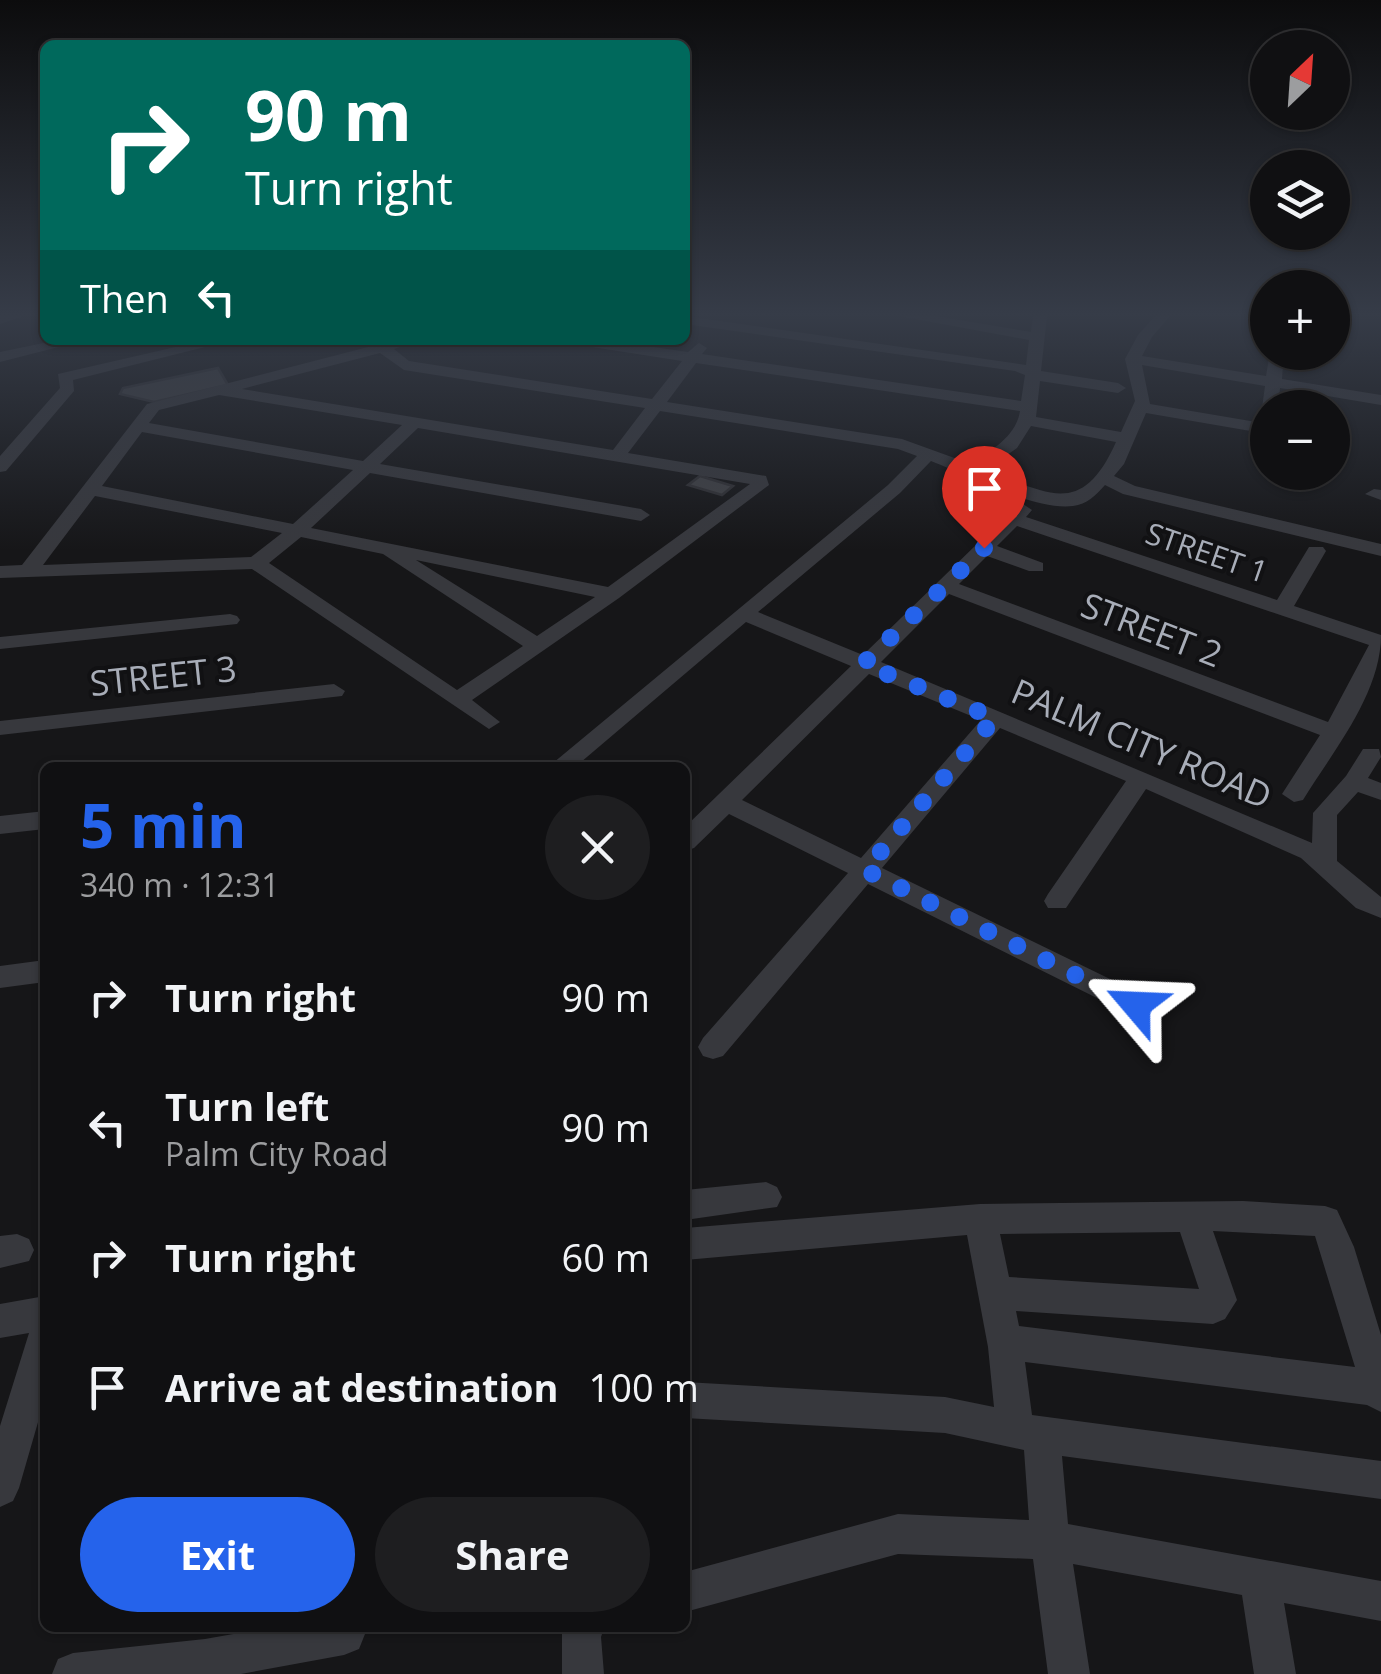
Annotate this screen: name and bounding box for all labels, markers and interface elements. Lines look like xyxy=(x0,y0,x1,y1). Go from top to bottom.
north arrow xyxy=(1250,30,1350,130)
map controls xyxy=(1250,30,1350,490)
text: 90 m xyxy=(245,66,412,162)
icon: right xyxy=(80,80,210,210)
button: layers xyxy=(1250,150,1350,250)
text: Turn right xyxy=(245,157,453,218)
icon: left xyxy=(189,270,244,325)
button: + xyxy=(1250,270,1350,370)
text: Then xyxy=(80,272,169,324)
button: − xyxy=(1250,390,1350,490)
pin xyxy=(942,446,1027,549)
icon: arrive xyxy=(957,461,1012,516)
street label: STREET 1 xyxy=(1141,512,1273,592)
street label: STREET 2 xyxy=(1075,581,1229,677)
street label: STREET 3 xyxy=(87,644,239,706)
street label: PALM CITY ROAD xyxy=(1005,667,1279,819)
text: 5 min xyxy=(80,784,247,866)
button: close xyxy=(545,795,650,900)
text: 340 m · 12:31 xyxy=(80,863,279,906)
position arrow xyxy=(1084,953,1188,1057)
icon: right xyxy=(80,970,135,1025)
text: Turn right xyxy=(165,971,356,1023)
text: 90 m xyxy=(561,971,650,1023)
text: Turn left xyxy=(165,1080,329,1132)
icon: left xyxy=(80,1100,135,1155)
text: 90 m xyxy=(561,1101,650,1153)
text: Palm City Road xyxy=(165,1132,388,1175)
icon: right xyxy=(80,1230,135,1285)
text: Turn right xyxy=(165,1231,356,1283)
text: 60 m xyxy=(561,1231,650,1283)
icon: arrive xyxy=(80,1360,135,1415)
text: Arrive at destination xyxy=(165,1361,559,1413)
text: 100 m xyxy=(589,1361,699,1413)
button: Exit xyxy=(80,1497,355,1612)
button: Share xyxy=(375,1497,650,1612)

